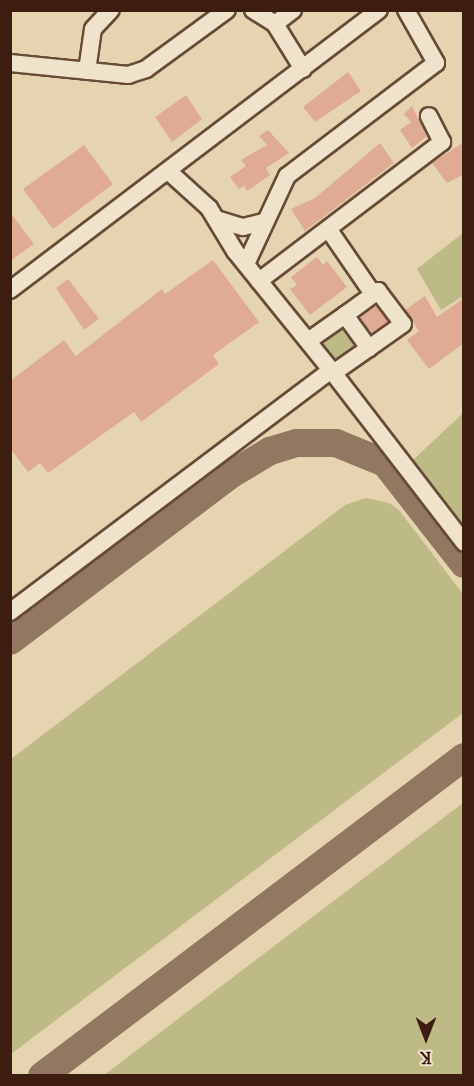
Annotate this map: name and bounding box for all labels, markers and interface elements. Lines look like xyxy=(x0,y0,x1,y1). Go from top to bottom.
north arrow xyxy=(396,1008,456,1068)
text: K xyxy=(420,1046,432,1066)

